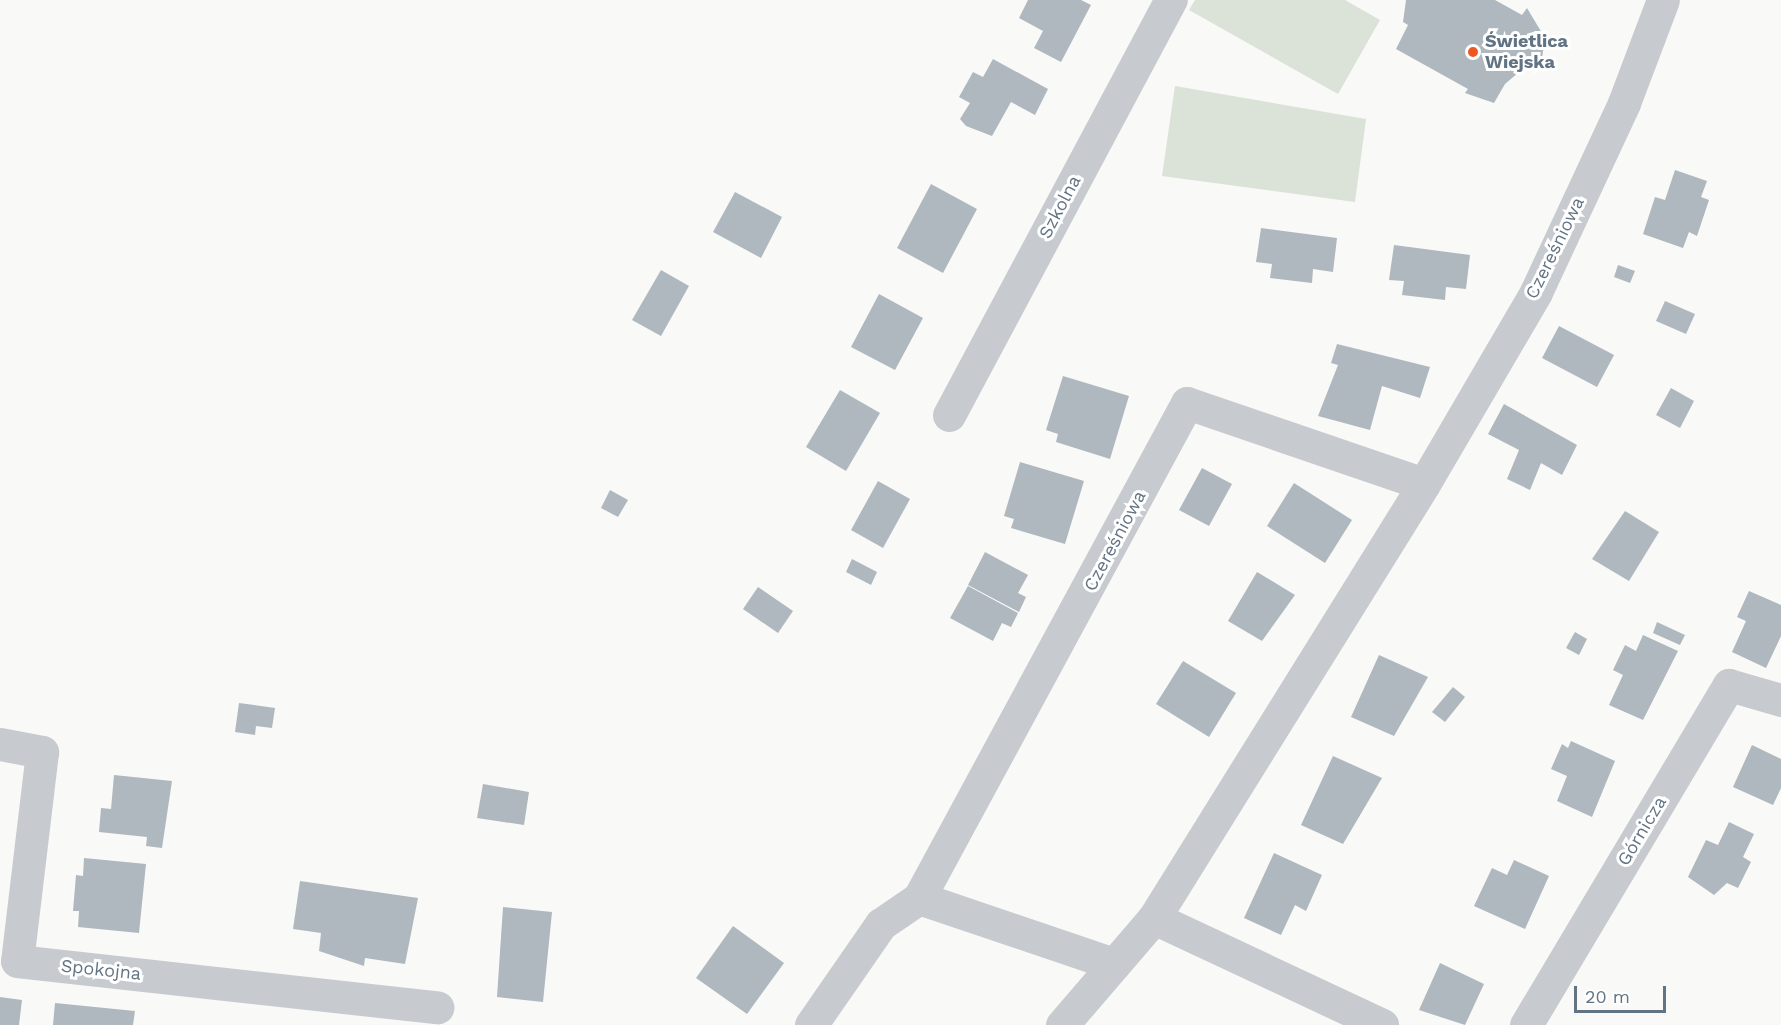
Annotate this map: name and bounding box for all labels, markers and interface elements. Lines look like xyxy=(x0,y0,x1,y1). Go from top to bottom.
place label: Świetlica Wiejska xyxy=(1485,31,1568,74)
marker: Świetlica Wiejska xyxy=(1466,45,1480,59)
street label: Szkolna xyxy=(1034,172,1086,242)
street label: Czereśniowa xyxy=(1521,194,1589,302)
street label: Czereśniowa xyxy=(1080,487,1150,595)
street label: Górnicza xyxy=(1613,792,1671,870)
street label: Spokojna xyxy=(60,955,142,985)
scale bar xyxy=(1577,974,1668,1012)
text: 20 m xyxy=(1585,986,1630,1007)

